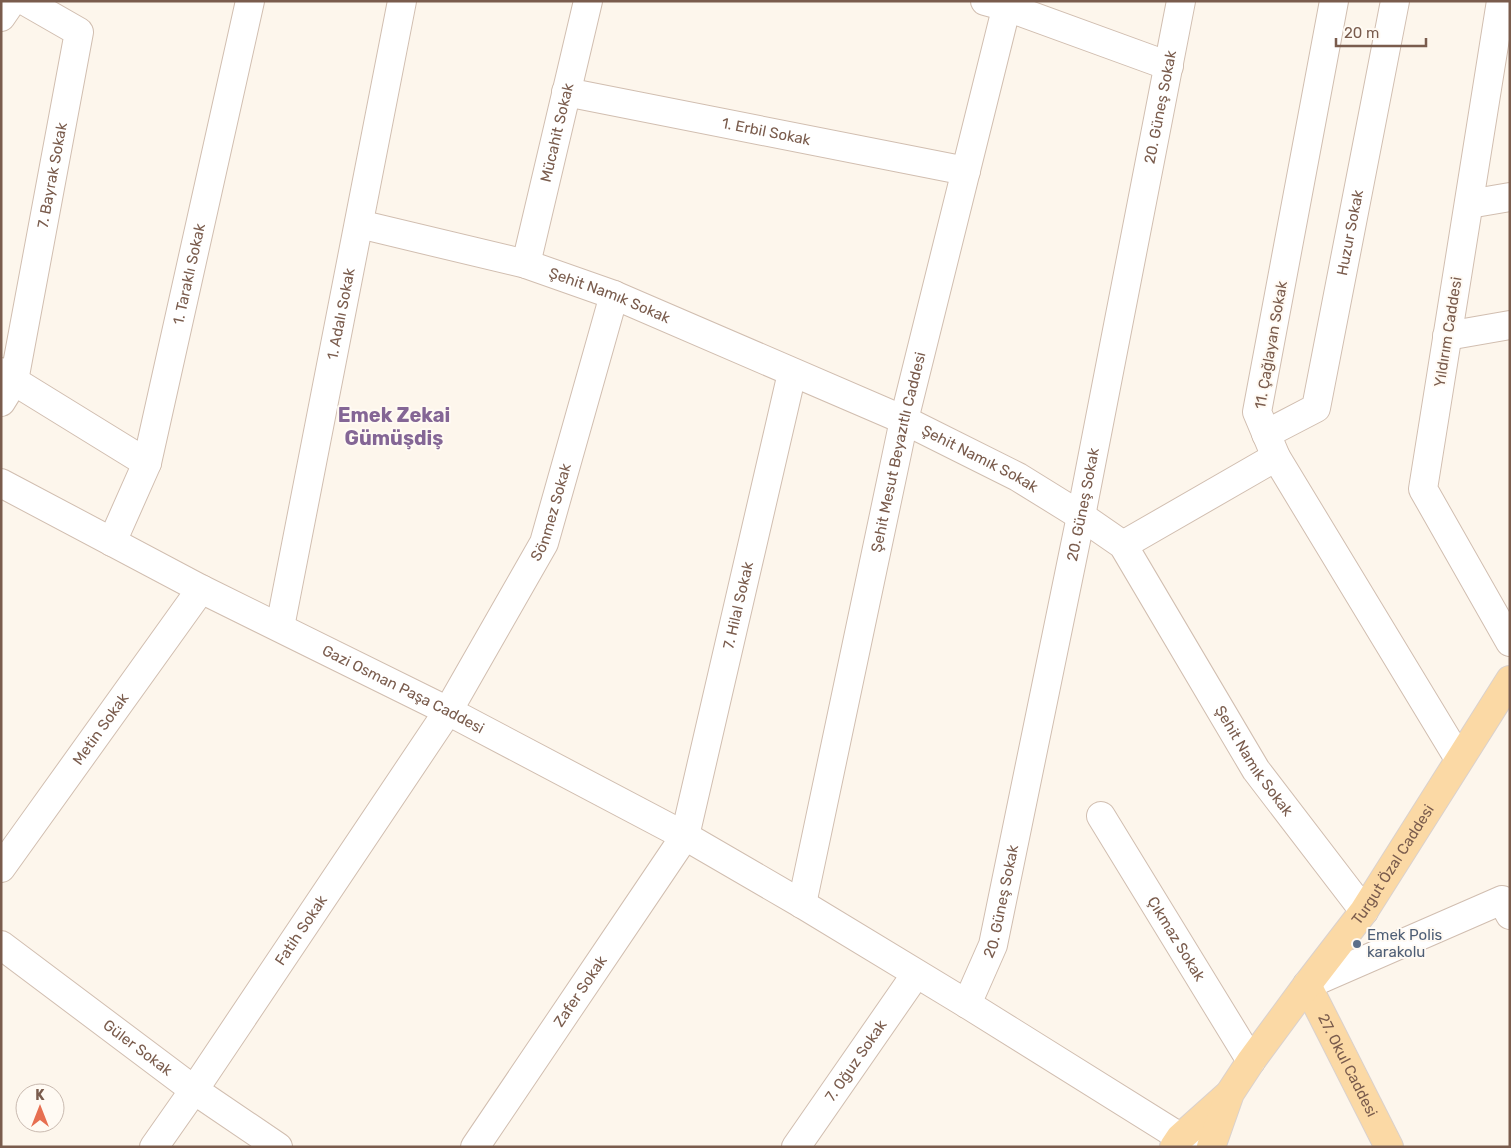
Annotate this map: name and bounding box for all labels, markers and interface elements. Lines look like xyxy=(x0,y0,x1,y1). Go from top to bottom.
scale bar xyxy=(1336,15,1426,47)
text: 20 m xyxy=(1344,24,1379,42)
street label: 20. Güneş Sokak xyxy=(1141,49,1180,165)
street label: Mücahit Sokak xyxy=(537,81,577,184)
street label: 1. Erbil Sokak xyxy=(720,114,812,149)
street label: 7. Bayrak Sokak xyxy=(34,121,71,230)
street label: Huzur Sokak xyxy=(1333,188,1367,277)
street label: 1. Taraklı Sokak xyxy=(169,221,209,326)
street label: Şehit Namık Sokak xyxy=(547,264,673,327)
street label: 1. Adalı Sokak xyxy=(323,266,359,361)
street label: Yıldırım Caddesi xyxy=(1430,276,1466,388)
street label: 11. Çağlayan Sokak xyxy=(1251,279,1291,411)
street label: Şehit Mesut Beyazıtlı Caddesi xyxy=(867,350,930,554)
district label: Emek Zekai Gümüşdiş xyxy=(338,403,450,450)
street label: Şehit Namık Sokak xyxy=(919,421,1042,496)
street label: 20. Güneş Sokak xyxy=(1063,446,1103,563)
street label: Sönmez Sokak xyxy=(527,461,575,564)
street label: 7. Hilal Sokak xyxy=(719,560,757,651)
street label: Gazi Osman Paşa Caddesi xyxy=(319,641,487,737)
street label: Metin Sokak xyxy=(69,689,133,768)
street label: Şehit Namık Sokak xyxy=(1211,702,1297,820)
street label: Turgut Özal Caddesi xyxy=(1348,801,1438,928)
street label: 20. Güneş Sokak xyxy=(979,843,1022,961)
street label: Fatih Sokak xyxy=(271,892,331,969)
street label: Çıkmaz Sokak xyxy=(1143,893,1209,985)
place label: Emek Polis karakolu xyxy=(1367,926,1443,961)
marker: Emek Polis karakolu xyxy=(1351,938,1363,950)
street label: Zafer Sokak xyxy=(550,952,611,1030)
street label: 27. Okul Caddesi xyxy=(1314,1011,1381,1120)
street label: Güler Sokak xyxy=(100,1016,176,1080)
street label: 7. Oğuz Sokak xyxy=(821,1016,891,1105)
north arrow xyxy=(15,1083,65,1133)
text: K xyxy=(35,1087,45,1104)

